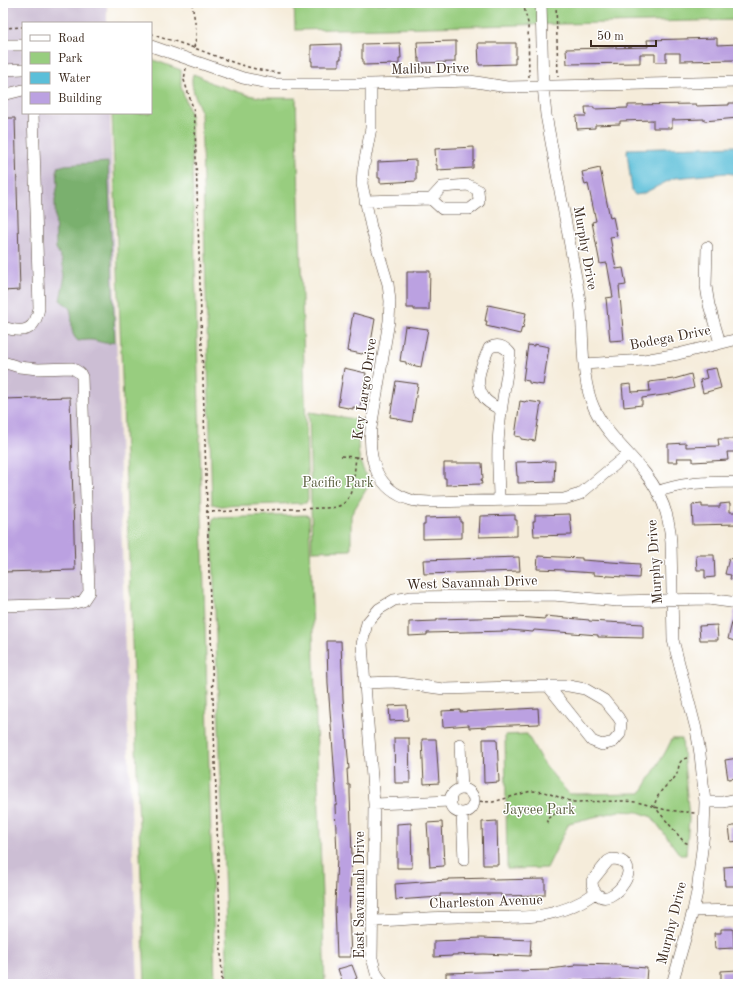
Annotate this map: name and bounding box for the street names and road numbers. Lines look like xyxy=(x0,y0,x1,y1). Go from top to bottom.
street label: Malibu Drive xyxy=(391,61,469,77)
street label: Murphy Drive xyxy=(571,205,599,291)
street label: Bodega Drive xyxy=(628,323,712,353)
street label: Key Largo Drive xyxy=(351,337,379,441)
street label: Murphy Drive xyxy=(645,519,665,605)
street label: West Savannah Drive xyxy=(406,574,538,592)
street label: East Savannah Drive xyxy=(353,831,367,959)
street label: Murphy Drive xyxy=(655,880,689,966)
street label: Charleston Avenue xyxy=(429,893,543,911)

